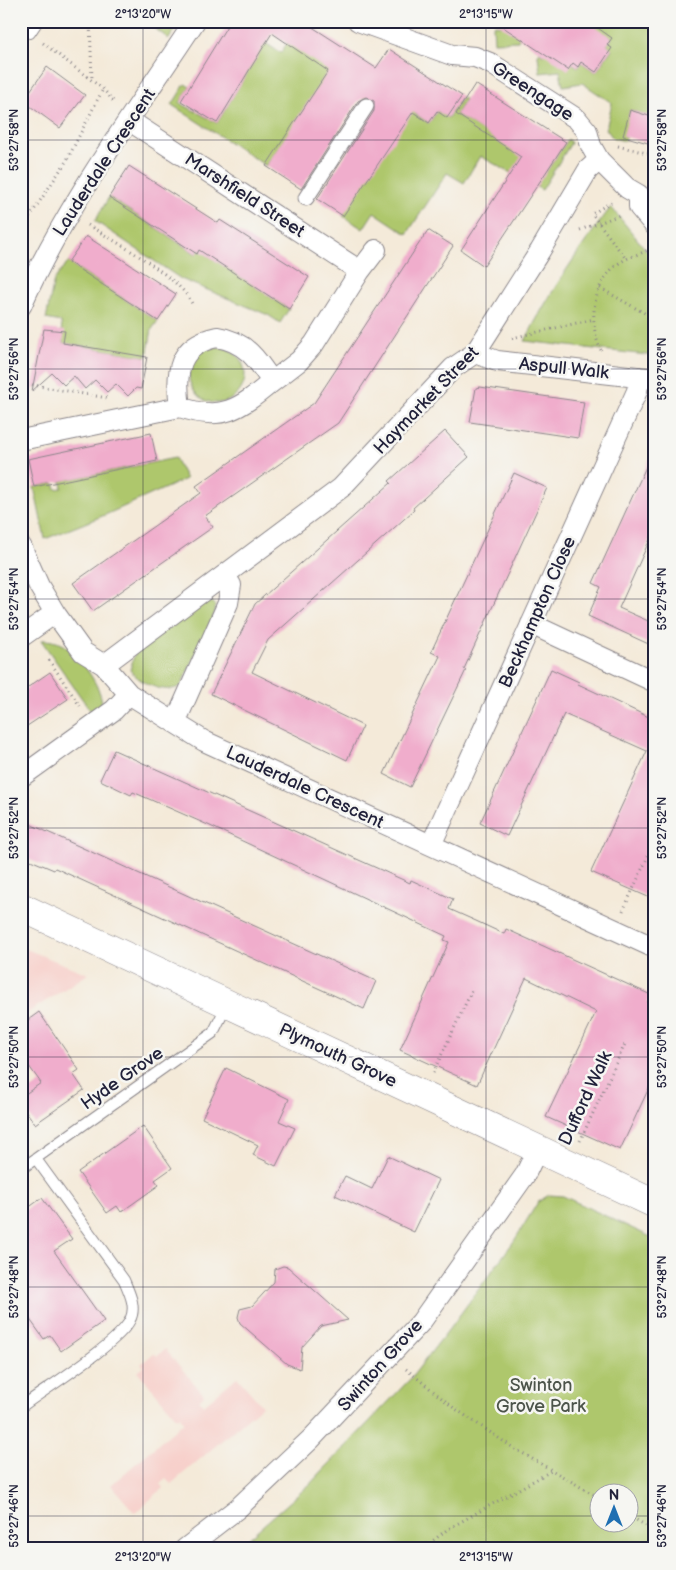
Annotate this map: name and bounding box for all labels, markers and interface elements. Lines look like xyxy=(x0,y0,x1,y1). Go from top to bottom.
text: 2°13'20"W xyxy=(115,7,171,22)
text: 2°13'15"W xyxy=(459,7,513,22)
street label: Greengage xyxy=(488,57,578,126)
street label: Lauderdale Crescent xyxy=(49,84,160,240)
text: 53°27'58"N xyxy=(7,109,22,171)
text: 53°27'58"N xyxy=(655,109,670,171)
street label: Marshfield Street xyxy=(181,149,309,242)
text: 53°27'56"N xyxy=(7,338,22,400)
text: 53°27'56"N xyxy=(655,338,670,400)
street label: Haymarket Street xyxy=(370,342,483,459)
street label: Aspull Walk xyxy=(518,353,610,384)
street label: Beckhampton Close xyxy=(495,533,580,691)
text: 53°27'54"N xyxy=(7,568,22,630)
text: 53°27'54"N xyxy=(655,568,670,630)
street label: Lauderdale Crescent xyxy=(223,742,387,833)
text: 53°27'52"N xyxy=(7,797,22,859)
text: 53°27'52"N xyxy=(655,797,670,859)
street label: Plymouth Grove xyxy=(276,1019,400,1092)
text: 53°27'50"N xyxy=(7,1026,22,1088)
text: 53°27'50"N xyxy=(655,1026,670,1088)
street label: Hyde Grove xyxy=(77,1042,168,1114)
street label: Dufford Walk xyxy=(554,1048,616,1149)
text: 53°27'48"N xyxy=(7,1255,22,1319)
text: 53°27'48"N xyxy=(655,1255,670,1319)
street label: Swinton Grove xyxy=(334,1315,427,1416)
park label: Swinton Grove Park xyxy=(496,1375,586,1417)
north arrow xyxy=(588,1482,638,1532)
text: 53°27'46"N xyxy=(7,1484,22,1548)
text: 53°27'46"N xyxy=(655,1484,670,1548)
text: N xyxy=(609,1487,619,1504)
text: 2°13'20"W xyxy=(115,1550,171,1565)
text: 2°13'15"W xyxy=(459,1550,513,1565)

